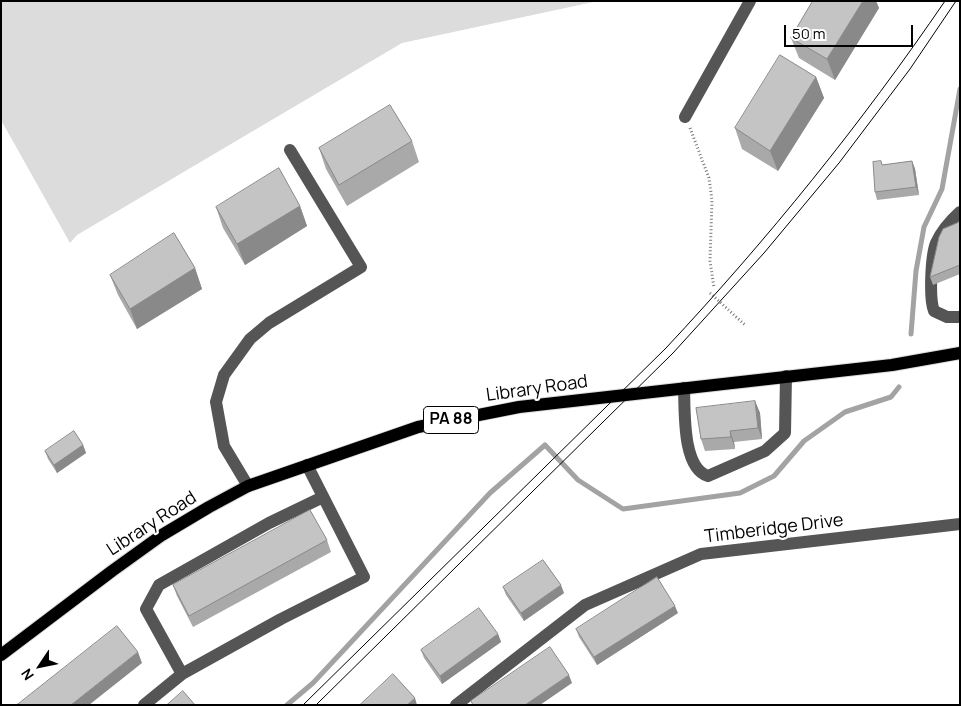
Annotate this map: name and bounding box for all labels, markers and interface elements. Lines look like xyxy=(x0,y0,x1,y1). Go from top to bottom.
scale bar xyxy=(786,15,915,47)
text: 50 m xyxy=(792,23,826,44)
street label: Library Road xyxy=(485,371,589,407)
road number: PA 88 xyxy=(424,406,478,434)
street label: Library Road xyxy=(103,487,201,561)
street label: Timberidge Drive xyxy=(703,510,845,548)
north arrow xyxy=(15,641,65,691)
text: N xyxy=(16,665,38,684)

